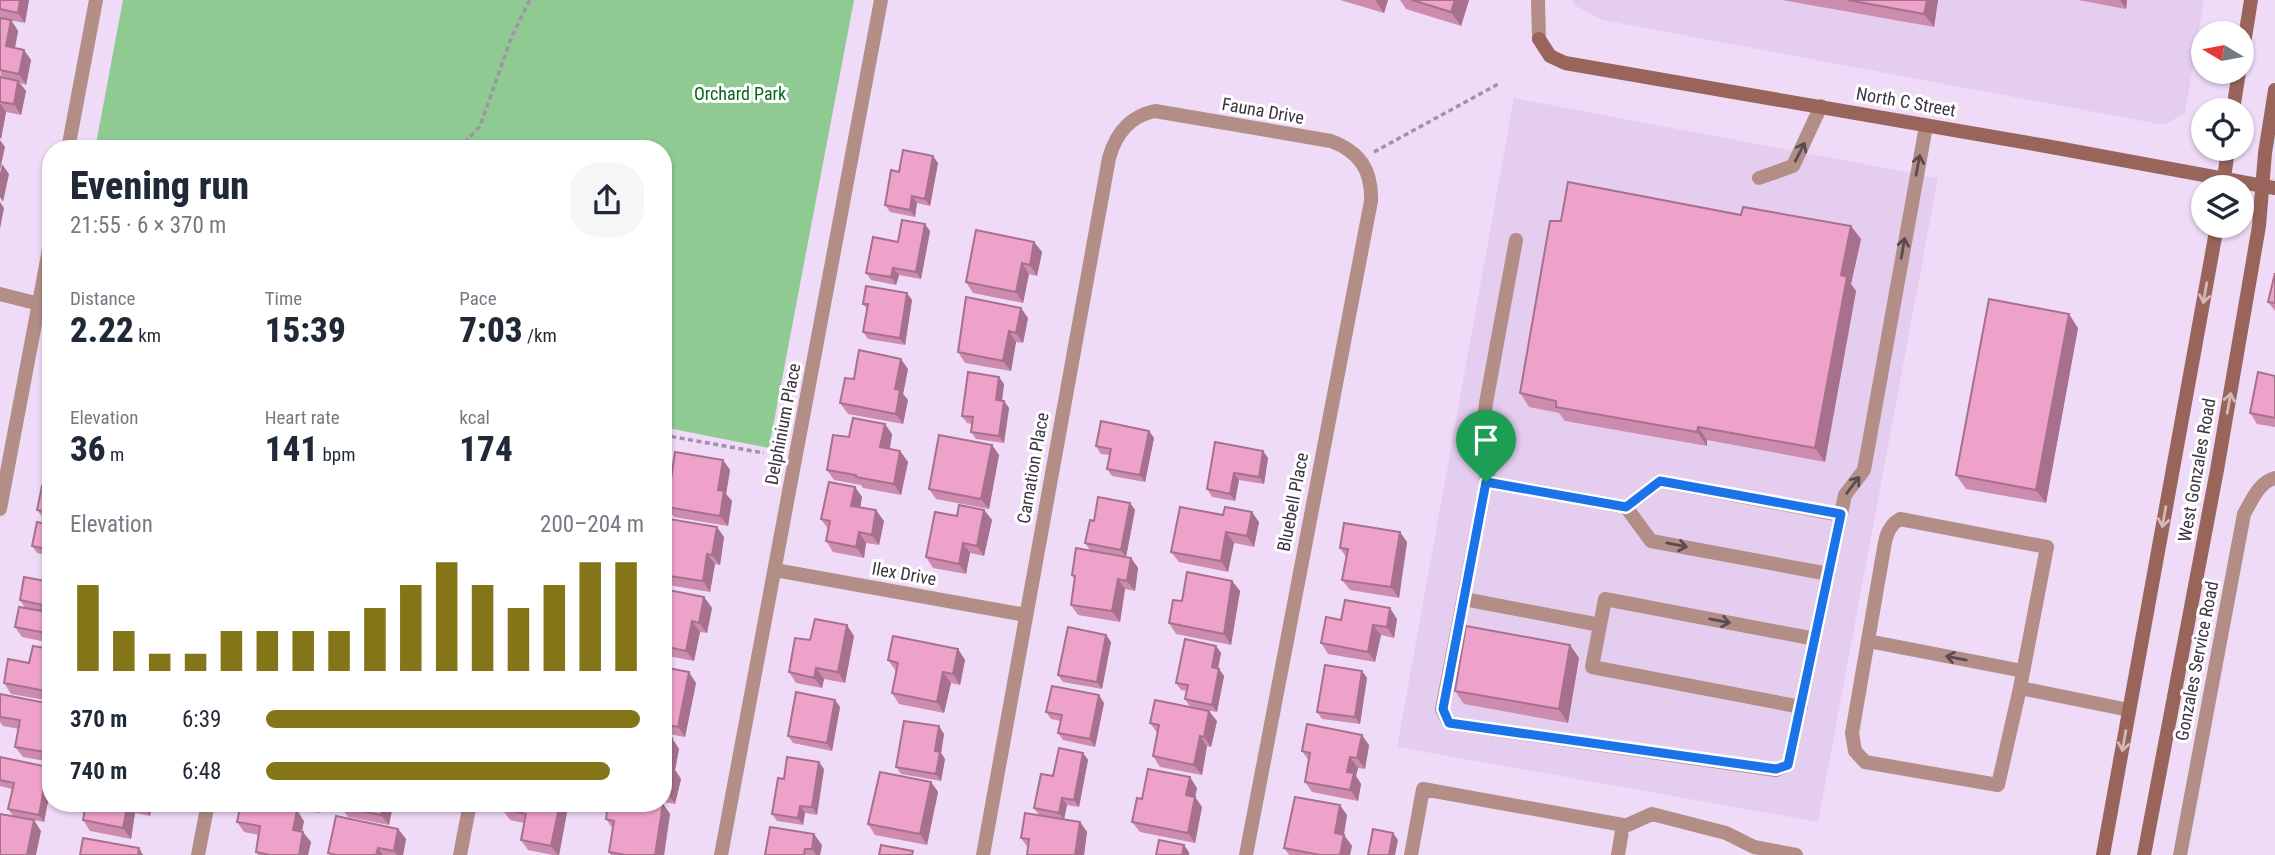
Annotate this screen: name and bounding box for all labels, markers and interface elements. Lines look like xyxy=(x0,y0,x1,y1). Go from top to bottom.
north arrow xyxy=(2191,21,2254,84)
map controls xyxy=(2191,21,2254,238)
street label: North C Street xyxy=(1855,82,1958,121)
park label: Orchard Park xyxy=(694,83,786,104)
street label: Fauna Drive xyxy=(1220,93,1306,128)
button: locate xyxy=(2191,98,2254,161)
one-way arrow xyxy=(1793,142,1807,163)
one-way arrow xyxy=(1912,154,1926,177)
button: share xyxy=(570,163,644,237)
text: Evening run xyxy=(70,164,249,208)
button: layers xyxy=(2191,175,2254,238)
text: 21:55 · 6 × 370 m xyxy=(70,212,226,239)
one-way arrow xyxy=(1897,237,1910,260)
one-way arrow xyxy=(2198,281,2211,304)
text: Distance xyxy=(70,287,135,310)
text: Time xyxy=(265,287,302,310)
text: Pace xyxy=(459,287,497,310)
text: 2.22 xyxy=(70,310,134,351)
text: 15:39 xyxy=(265,310,346,351)
text: 7:03 xyxy=(459,310,523,351)
text: km xyxy=(134,324,161,347)
text: /km xyxy=(523,324,557,347)
street label: Delphinium Place xyxy=(760,361,805,486)
one-way arrow xyxy=(2223,392,2236,415)
street label: West Gonzales Road xyxy=(2174,396,2219,543)
text: Elevation xyxy=(70,406,138,429)
text: Heart rate xyxy=(265,406,340,429)
text: kcal xyxy=(459,406,490,429)
pin xyxy=(1456,410,1516,482)
street label: Carnation Place xyxy=(1012,411,1053,525)
icon: arrive xyxy=(1467,421,1505,459)
text: 36 xyxy=(70,429,106,470)
text: 141 xyxy=(265,429,318,470)
text: 174 xyxy=(459,429,513,470)
text: m xyxy=(106,443,124,466)
text: bpm xyxy=(318,443,355,466)
street label: Bluebell Place xyxy=(1273,451,1312,553)
one-way arrow xyxy=(1845,476,1860,495)
one-way arrow xyxy=(2157,505,2170,528)
text: Elevation xyxy=(70,511,153,538)
text: 200–204 m xyxy=(540,511,644,538)
one-way arrow xyxy=(1665,539,1687,553)
street label: Ilex Drive xyxy=(870,558,938,589)
street label: Gonzales Service Road xyxy=(2171,579,2222,742)
one-way arrow xyxy=(1708,615,1731,628)
one-way arrow xyxy=(1945,651,1968,664)
text: 370 m xyxy=(70,706,127,733)
text: 6:39 xyxy=(182,706,221,733)
one-way arrow xyxy=(2117,729,2130,752)
text: 740 m xyxy=(70,758,127,785)
text: 6:48 xyxy=(182,758,221,785)

